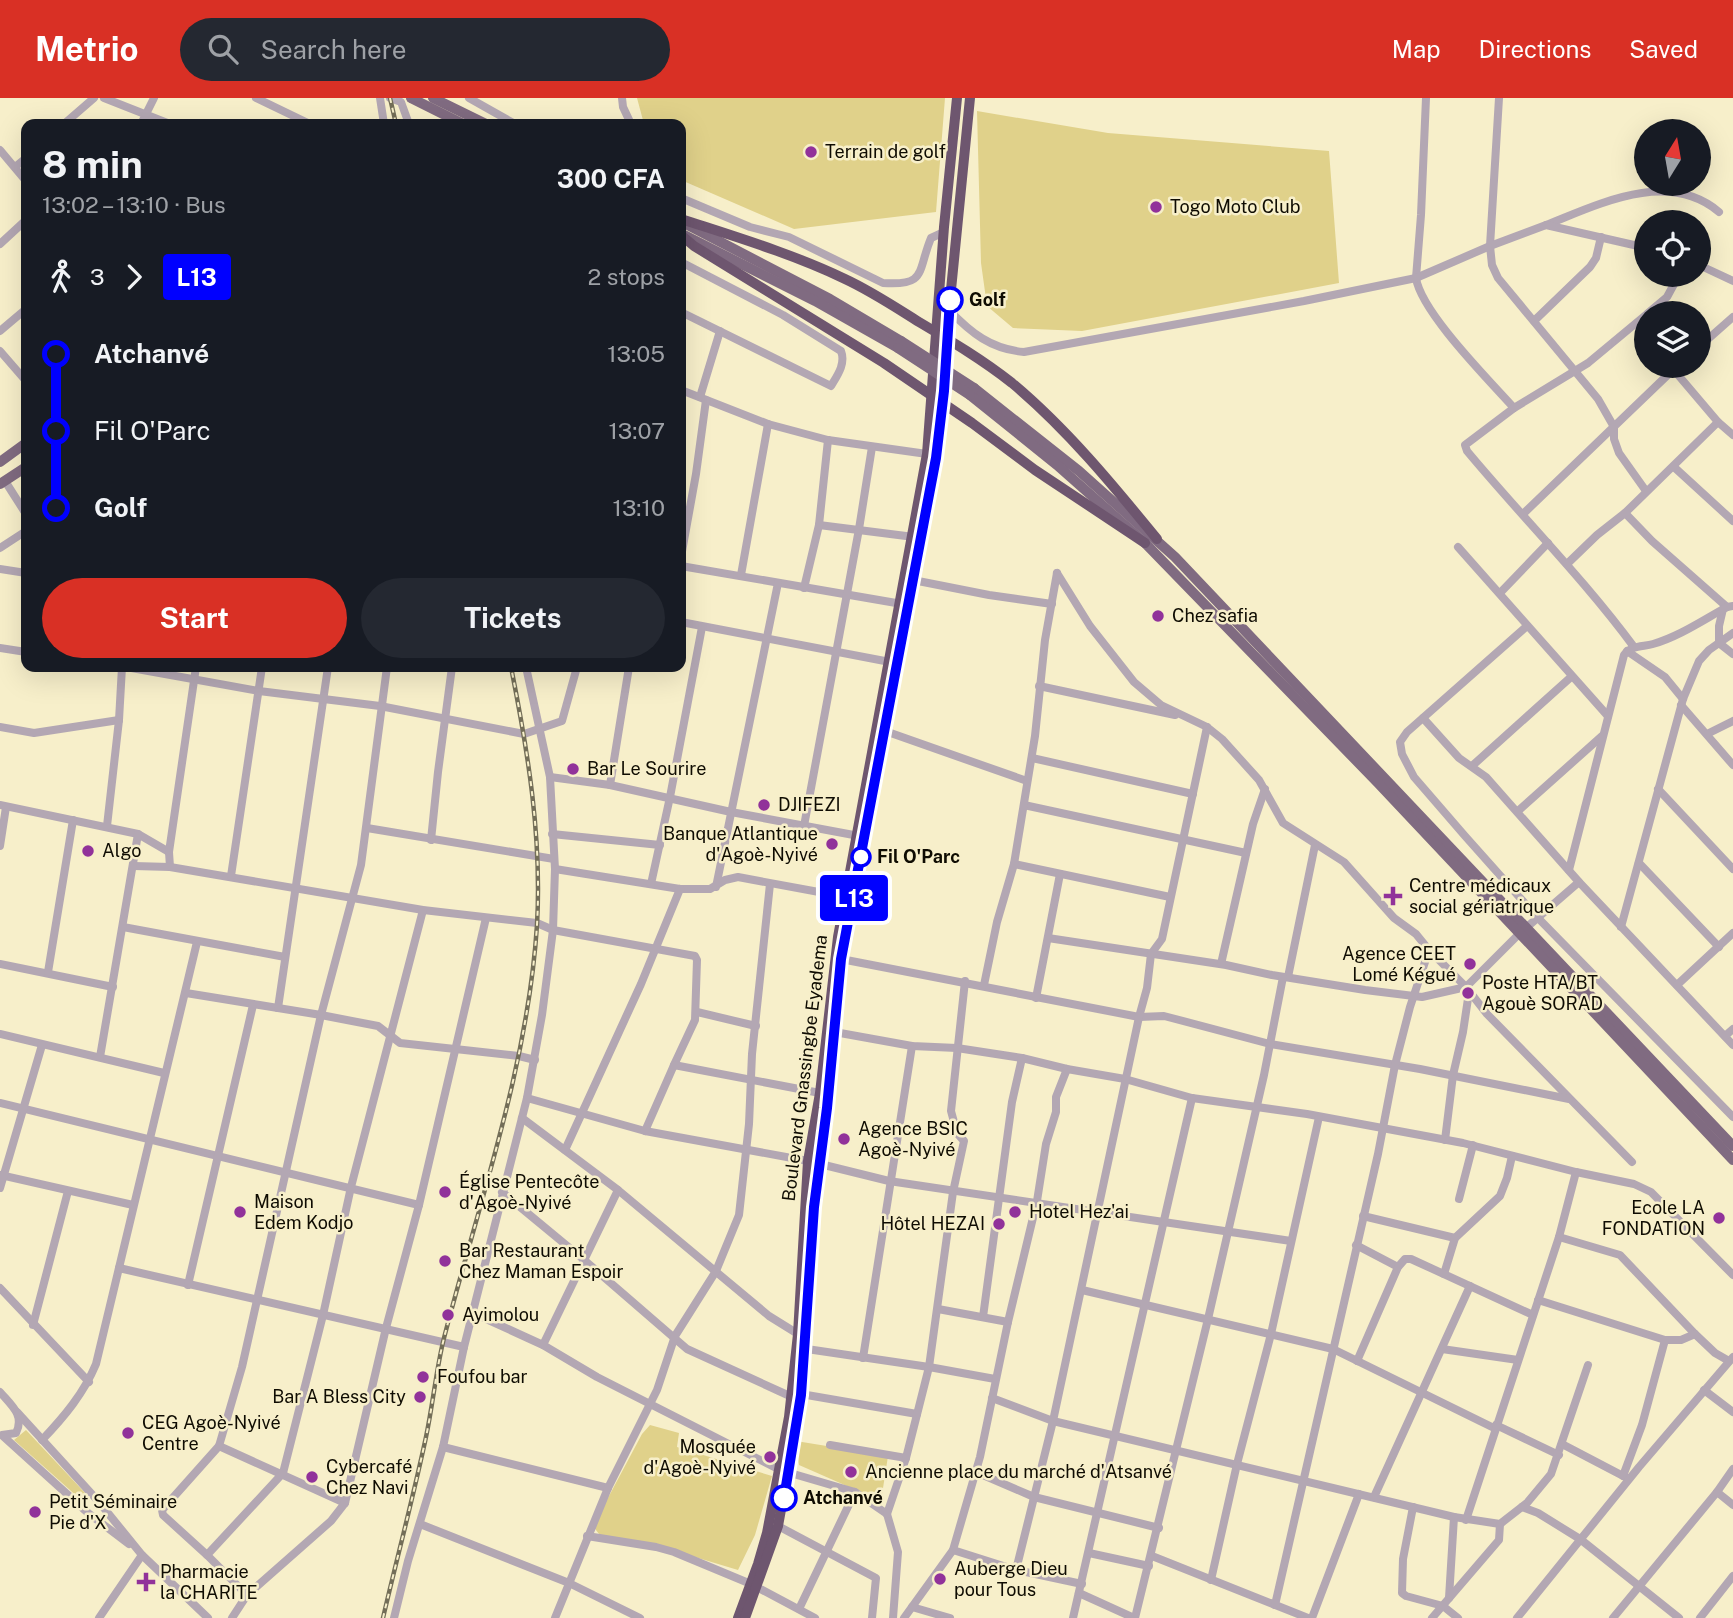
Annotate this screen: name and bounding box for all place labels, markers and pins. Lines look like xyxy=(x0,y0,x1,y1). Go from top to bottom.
place label: Terrain de golf xyxy=(825,141,946,162)
marker: Terrain de golf xyxy=(803,144,819,160)
place label: Togo Moto Club xyxy=(1170,196,1301,217)
marker: Togo Moto Club xyxy=(1148,199,1164,215)
marker: Golf xyxy=(937,287,963,313)
place label: Golf xyxy=(969,289,1006,310)
place label: Chez safia xyxy=(1172,605,1258,626)
marker: Chez safia xyxy=(1150,608,1166,624)
place label: Bar Le Sourire xyxy=(587,758,706,779)
marker: Bar Le Sourire xyxy=(565,761,581,777)
place label: DJIFEZI xyxy=(778,794,841,815)
marker: DJIFEZI xyxy=(756,797,772,813)
place label: Banque Atlantique d'Agoè-Nyivé xyxy=(663,823,818,865)
marker: Banque Atlantique d'Agoè-Nyivé xyxy=(824,836,840,852)
place label: Algo xyxy=(102,840,142,861)
marker: Algo xyxy=(80,843,96,859)
place label: Fil O'Parc xyxy=(877,846,960,867)
marker: Fil O'Parc xyxy=(851,847,871,867)
place label: Centre médicaux social gériatrique xyxy=(1409,875,1554,917)
marker: Centre médicaux social gériatrique xyxy=(1383,886,1403,906)
place label: Agence CEET Lomé Kégué xyxy=(1342,943,1456,985)
marker: Agence CEET Lomé Kégué xyxy=(1462,956,1478,972)
place label: Poste HTA/BT Agouè SORAD xyxy=(1482,972,1603,1014)
marker: Poste HTA/BT Agouè SORAD xyxy=(1460,985,1476,1001)
place label: Agence BSIC Agoè-Nyivé xyxy=(858,1118,968,1160)
marker: Agence BSIC Agoè-Nyivé xyxy=(836,1131,852,1147)
place label: Église Pentecôte d'Agoè-Nyivé xyxy=(459,1170,599,1213)
marker: Église Pentecôte d'Agoè-Nyivé xyxy=(437,1184,453,1200)
place label: Maison Edem Kodjo xyxy=(254,1191,354,1233)
place label: Ecole LA FONDATION xyxy=(1602,1197,1705,1239)
place label: Hotel Hez'ai xyxy=(1029,1201,1129,1222)
marker: Maison Edem Kodjo xyxy=(232,1204,248,1220)
marker: Hotel Hez'ai xyxy=(1007,1204,1023,1220)
marker: Ecole LA FONDATION xyxy=(1711,1210,1727,1226)
place label: Hôtel HEZAI xyxy=(880,1213,985,1234)
marker: Hôtel HEZAI xyxy=(991,1216,1007,1232)
place label: Bar Restaurant Chez Maman Espoir xyxy=(459,1240,623,1282)
marker: Bar Restaurant Chez Maman Espoir xyxy=(437,1253,453,1269)
place label: Ayimolou xyxy=(462,1304,539,1325)
marker: Ayimolou xyxy=(440,1307,456,1323)
place label: Foufou bar xyxy=(437,1366,528,1387)
marker: Foufou bar xyxy=(415,1369,431,1385)
place label: Bar A Bless City xyxy=(272,1386,406,1407)
marker: Bar A Bless City xyxy=(412,1389,428,1405)
place label: CEG Agoè-Nyivé Centre xyxy=(142,1412,281,1454)
marker: CEG Agoè-Nyivé Centre xyxy=(120,1425,136,1441)
place label: Mosquée d'Agoè-Nyivé xyxy=(643,1436,756,1478)
marker: Mosquée d'Agoè-Nyivé xyxy=(762,1449,778,1465)
place label: Cybercafé Chez Navi xyxy=(326,1456,412,1498)
place label: Ancienne place du marché d'Atsanvé xyxy=(865,1461,1172,1482)
marker: Ancienne place du marché d'Atsanvé xyxy=(843,1464,859,1480)
marker: Cybercafé Chez Navi xyxy=(304,1469,320,1485)
marker: Atchanvé xyxy=(771,1485,797,1511)
place label: Atchanvé xyxy=(803,1487,883,1508)
place label: Petit Séminaire Pie d'X xyxy=(49,1491,177,1533)
marker: Petit Séminaire Pie d'X xyxy=(27,1504,43,1520)
place label: Auberge Dieu pour Tous xyxy=(954,1558,1068,1600)
place label: Pharmacie la CHARITE xyxy=(160,1561,258,1603)
marker: Auberge Dieu pour Tous xyxy=(932,1571,948,1587)
marker: Pharmacie la CHARITE xyxy=(138,1574,154,1590)

